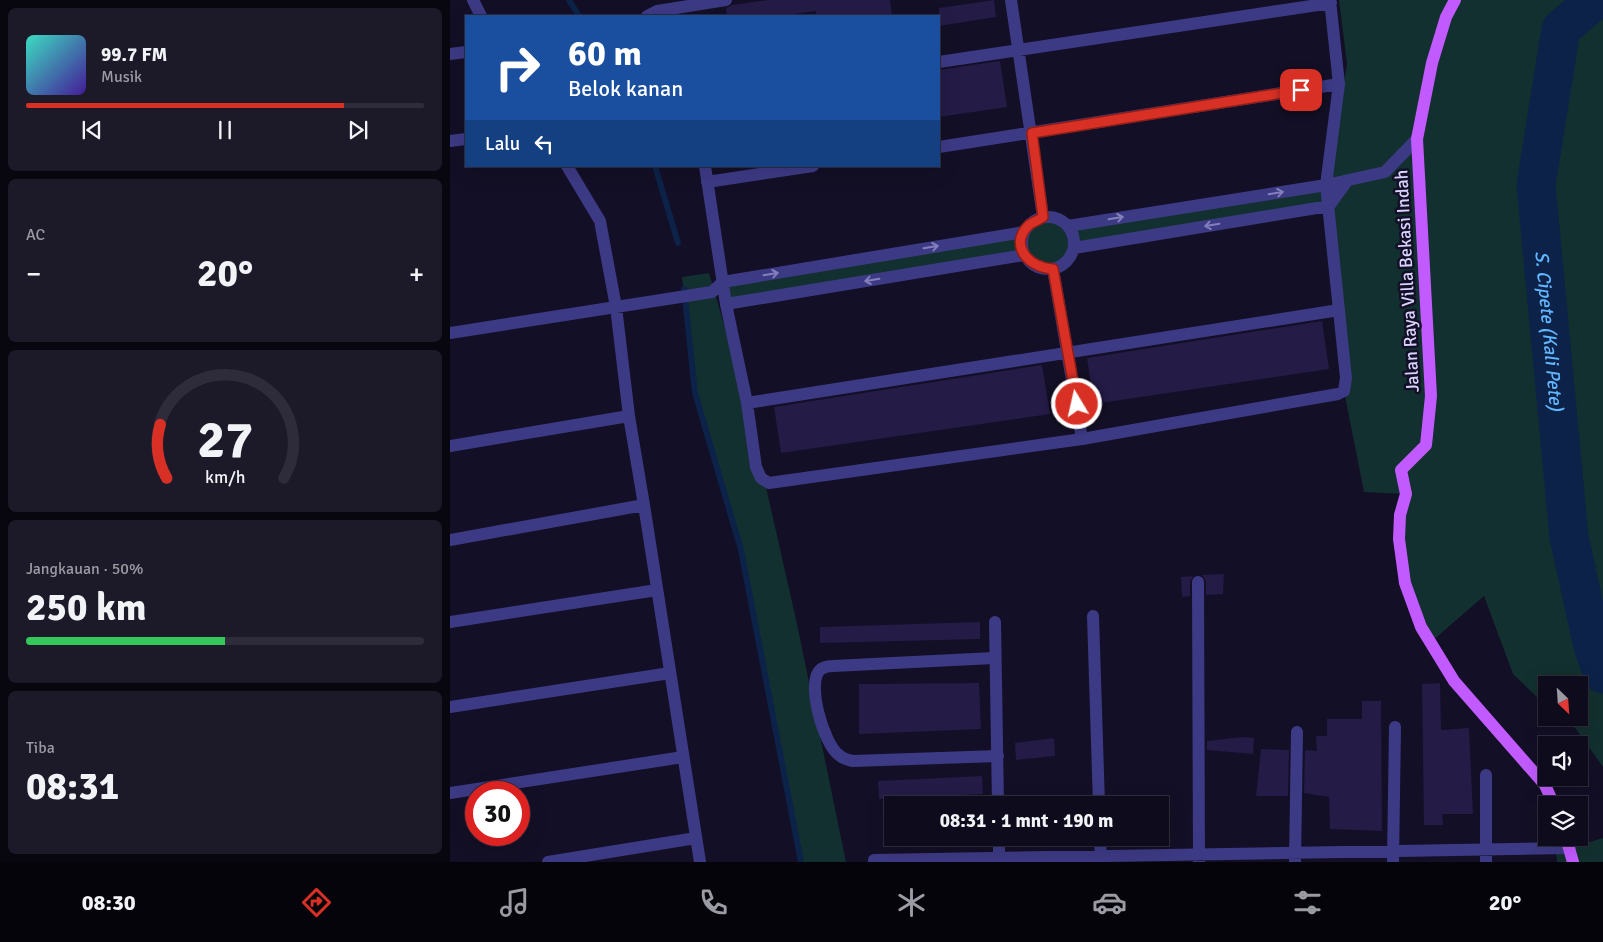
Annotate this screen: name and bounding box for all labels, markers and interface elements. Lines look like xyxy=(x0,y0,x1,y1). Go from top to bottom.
text: 60 m xyxy=(568,32,642,75)
icon: right xyxy=(485,35,550,100)
text: 99.7 FM xyxy=(101,43,167,67)
text: Musik xyxy=(101,67,142,87)
pin xyxy=(1280,69,1322,111)
text: Belok kanan xyxy=(568,75,683,102)
icon: arrive xyxy=(1287,76,1315,104)
icon: previous xyxy=(78,116,106,144)
icon: pause xyxy=(211,116,239,144)
icon: next xyxy=(344,116,372,144)
icon: left xyxy=(530,130,558,158)
text: Lalu xyxy=(485,132,520,156)
street label: Jalan Raya Villa Bekasi Indah xyxy=(1390,169,1424,393)
one-way arrow xyxy=(1268,188,1284,198)
one-way arrow xyxy=(1108,213,1124,223)
one-way arrow xyxy=(1204,221,1220,231)
text: AC xyxy=(26,225,45,245)
one-way arrow xyxy=(923,242,939,252)
text: 20° xyxy=(197,250,253,297)
water label: S. Cipete (Kali Pete) xyxy=(1529,250,1568,412)
text: − xyxy=(26,257,41,291)
text: + xyxy=(409,257,424,291)
one-way arrow xyxy=(763,268,779,278)
one-way arrow xyxy=(865,275,881,285)
position arrow xyxy=(1050,377,1102,429)
text: 27 xyxy=(197,408,253,472)
text: km/h xyxy=(205,466,245,488)
text: Jangkauan · 50% xyxy=(26,559,143,579)
text: 250 km xyxy=(26,584,147,631)
north arrow xyxy=(1538,676,1588,726)
map controls xyxy=(1538,676,1588,846)
button: sound xyxy=(1538,736,1588,786)
text: Tiba xyxy=(26,738,55,758)
text: 08:31 xyxy=(26,763,119,810)
speed limit sign: 30 xyxy=(465,781,530,846)
button: layers xyxy=(1538,796,1588,846)
text: 08:31 · 1 mnt · 190 m xyxy=(940,809,1113,833)
icon: directions xyxy=(299,885,334,920)
icon: music xyxy=(497,885,532,920)
icon: phone xyxy=(696,885,731,920)
icon: climate xyxy=(894,885,929,920)
icon: car xyxy=(1092,885,1127,920)
icon: filters xyxy=(1290,885,1325,920)
text: 08:30 xyxy=(82,889,136,916)
text: 20° xyxy=(1489,889,1521,916)

